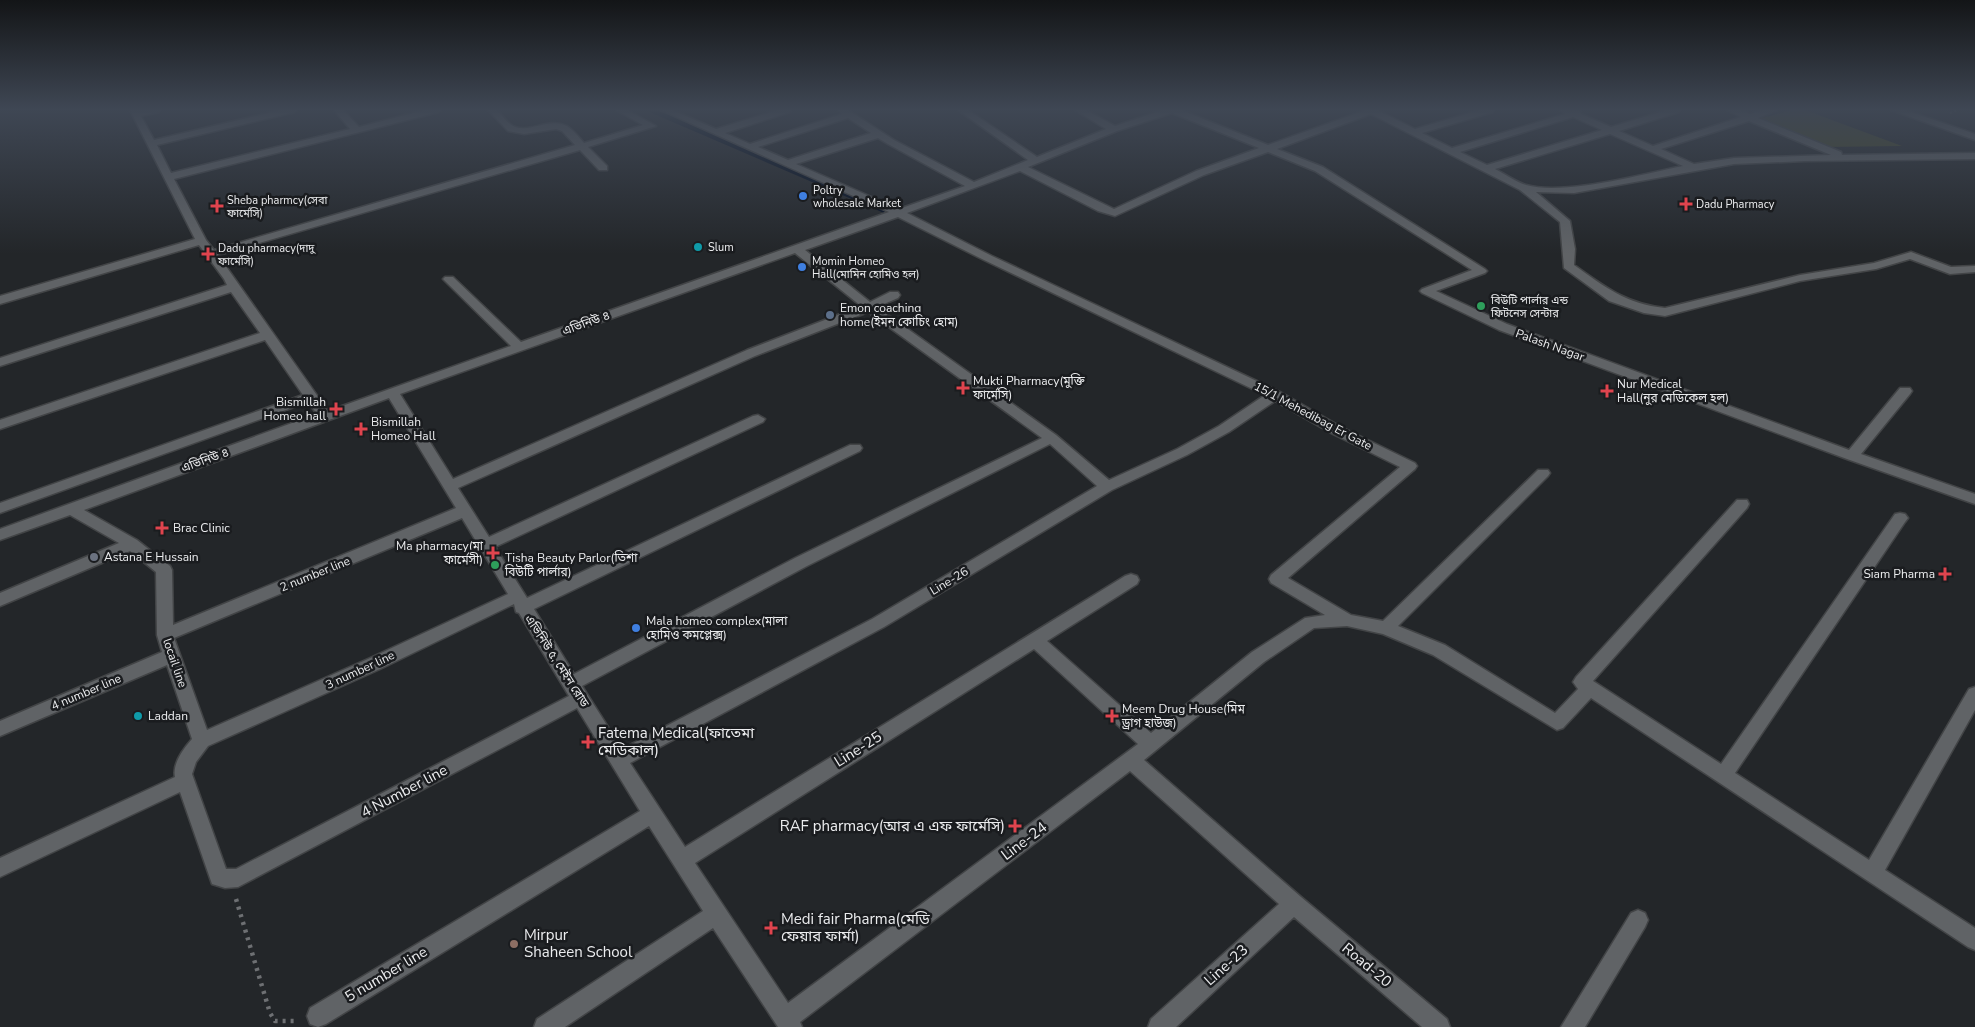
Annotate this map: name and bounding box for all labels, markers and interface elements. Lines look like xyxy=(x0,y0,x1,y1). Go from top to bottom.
place label: Poltry wholesale Market xyxy=(813,183,901,211)
marker: Poltry wholesale Market xyxy=(797,190,809,202)
place label: Sheba pharmcy(সেবা ফার্মেসি) xyxy=(226,193,328,221)
place label: Dadu Pharmacy xyxy=(1696,197,1775,212)
marker: Dadu Pharmacy xyxy=(1680,198,1692,210)
marker: Sheba pharmcy(সেবা ফার্মেসি) xyxy=(211,200,223,212)
place label: Slum xyxy=(708,240,734,255)
place label: Dadu pharmacy(দাদু ফার্মেসি) xyxy=(217,241,316,269)
marker: Slum xyxy=(692,241,704,253)
marker: Dadu pharmacy(দাদু ফার্মেসি) xyxy=(202,248,214,260)
place label: Momin Homeo Hall(মোমিন হোমিও হল) xyxy=(812,254,920,282)
marker: Momin Homeo Hall(মোমিন হোমিও হল) xyxy=(796,261,808,273)
place label: বিউটি পার্লার এন্ড ফিটনেস সেন্টার xyxy=(1490,293,1568,321)
place label: Emon coaching home(ইমন কোচিং হোম) xyxy=(840,300,958,330)
marker: বিউটি পার্লার এন্ড ফিটনেস সেন্টার xyxy=(1475,300,1487,312)
street label: এভিনিউ ৪ xyxy=(560,307,612,339)
marker: Emon coaching home(ইমন কোচিং হোম) xyxy=(824,309,836,321)
street label: Palash Nagar xyxy=(1513,325,1587,365)
place label: Mukti Pharmacy(মুক্তি ফার্মেসি) xyxy=(972,373,1085,403)
place label: Nur Medical Hall(নুর মেডিকেল হল) xyxy=(1617,376,1729,406)
street label: 15/1 Mehedibag Er Gate xyxy=(1251,378,1375,454)
marker: Mukti Pharmacy(মুক্তি ফার্মেসি) xyxy=(957,382,969,394)
marker: Nur Medical Hall(নুর মেডিকেল হল) xyxy=(1601,385,1613,397)
place label: Bismillah Homeo hall xyxy=(264,394,326,424)
marker: Bismillah Homeo hall xyxy=(330,403,342,415)
place label: Bismillah Homeo Hall xyxy=(371,414,436,444)
marker: Bismillah Homeo Hall xyxy=(355,423,367,435)
street label: এভিনিউ ৪ xyxy=(179,444,231,476)
place label: Brac Clinic xyxy=(173,520,230,536)
marker: Brac Clinic xyxy=(155,521,169,535)
place label: Ma pharmacy(মা ফার্মেসী) xyxy=(396,538,484,568)
marker: Ma pharmacy(মা ফার্মেসী) xyxy=(487,547,499,559)
place label: Astana E Hussain xyxy=(104,549,199,565)
place label: Tisha Beauty Parlor(তিশা বিউটি পার্লার) xyxy=(504,550,638,580)
marker: Astana E Hussain xyxy=(88,551,100,563)
street label: 2 number line xyxy=(278,553,352,595)
marker: Tisha Beauty Parlor(তিশা বিউটি পার্লার) xyxy=(489,559,501,571)
street label: Line-26 xyxy=(927,563,971,599)
place label: Siam Pharma xyxy=(1863,566,1935,582)
marker: Siam Pharma xyxy=(1939,568,1951,580)
street label: এভিনিউ ৫, মেইন রোড xyxy=(521,612,593,711)
place label: Mala homeo complex(মালা হোমিও কমপ্লেক্স) xyxy=(646,613,788,643)
marker: Mala homeo complex(মালা হোমিও কমপ্লেক্স) xyxy=(630,622,642,634)
street label: locail line xyxy=(159,636,191,690)
street label: 3 number line xyxy=(323,647,397,693)
street label: 4 number line xyxy=(49,670,123,714)
place label: Meem Drug House(মিম ড্রাগ হাউজ) xyxy=(1121,701,1245,731)
place label: Laddan xyxy=(148,708,188,724)
marker: Laddan xyxy=(132,710,144,722)
marker: Meem Drug House(মিম ড্রাগ হাউজ) xyxy=(1106,710,1118,722)
place label: Fatema Medical(ফাতেমা মেডিকাল) xyxy=(598,723,755,760)
street label: Line-25 xyxy=(830,727,886,771)
marker: Fatema Medical(ফাতেমা মেডিকাল) xyxy=(582,736,594,748)
street label: 4 Number line xyxy=(357,760,451,822)
place label: RAF pharmacy(আর এ এফ ফার্মেসি) xyxy=(780,816,1005,836)
street label: Line-24 xyxy=(997,817,1051,865)
marker: RAF pharmacy(আর এ এফ ফার্মেসি) xyxy=(1009,820,1021,832)
place label: Medi fair Pharma(মেডি ফেয়ার ফার্মা) xyxy=(781,909,930,946)
marker: Medi fair Pharma(মেডি ফেয়ার ফার্মা) xyxy=(765,922,777,934)
place label: Mirpur Shaheen School xyxy=(524,925,633,962)
marker: Mirpur Shaheen School xyxy=(508,938,520,950)
street label: Road-20 xyxy=(1338,938,1396,992)
street label: Line-23 xyxy=(1200,940,1252,990)
street label: 5 number line xyxy=(341,941,431,1007)

